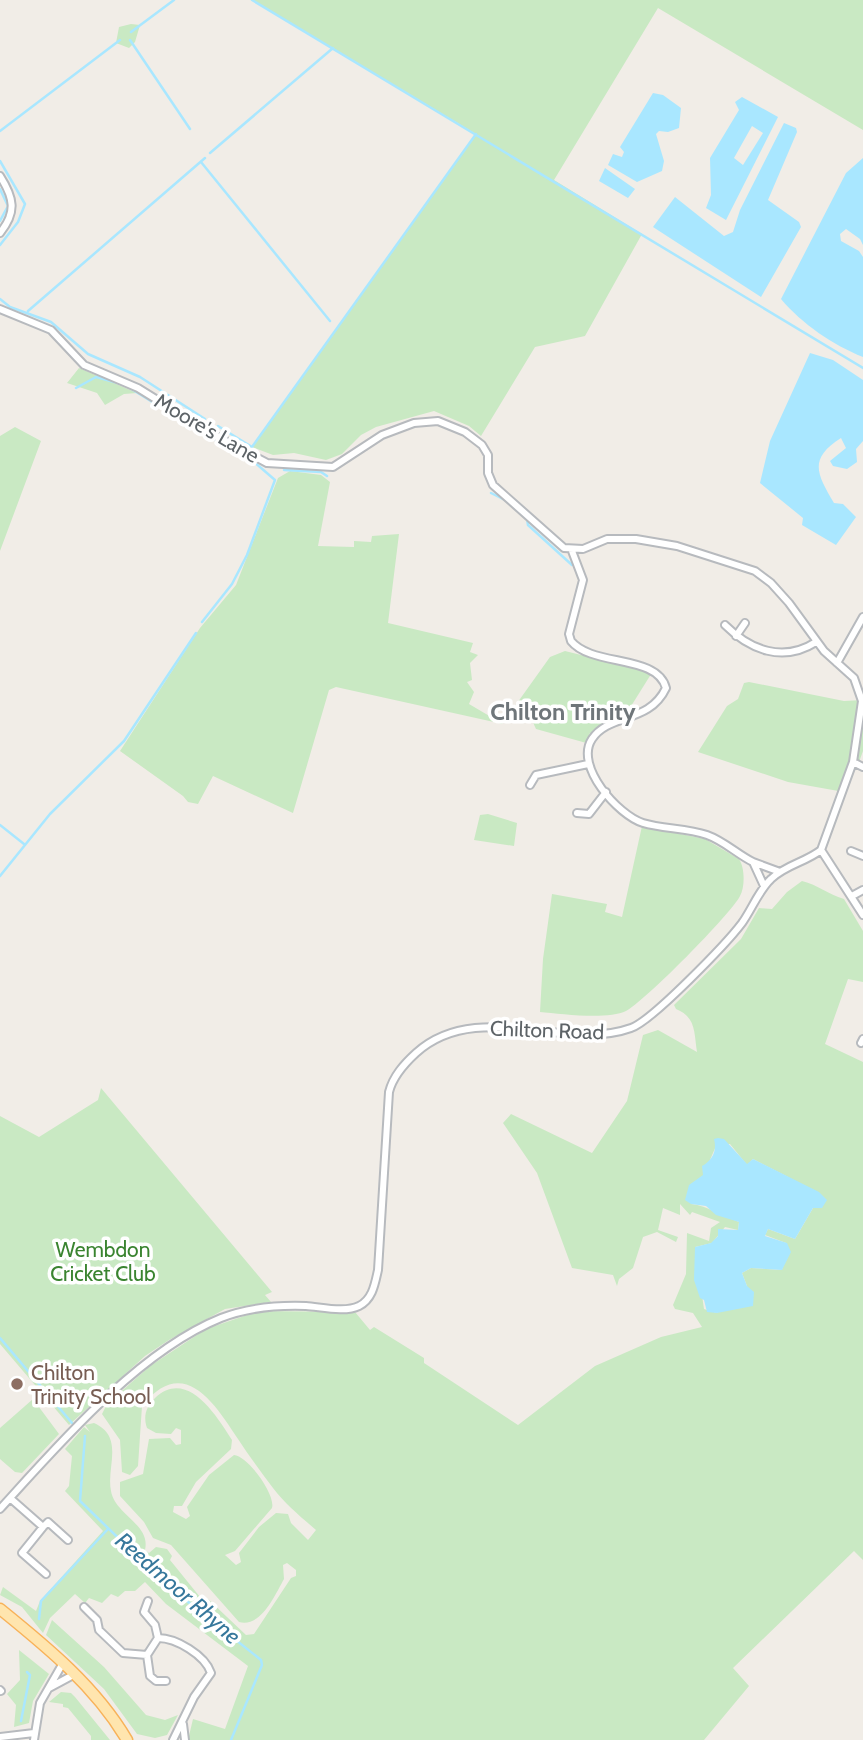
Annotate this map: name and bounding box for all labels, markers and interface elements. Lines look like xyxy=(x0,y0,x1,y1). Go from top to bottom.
street label: Moore's Lane xyxy=(150,388,264,468)
district label: Chilton Trinity xyxy=(490,697,636,726)
street label: Chilton Road xyxy=(490,1016,604,1044)
park label: Wembdon Cricket Club xyxy=(50,1237,156,1286)
place label: Chilton Trinity School xyxy=(31,1360,151,1409)
marker: Chilton Trinity School xyxy=(9,1376,25,1392)
water label: Reedmoor Rhyne xyxy=(110,1526,246,1650)

